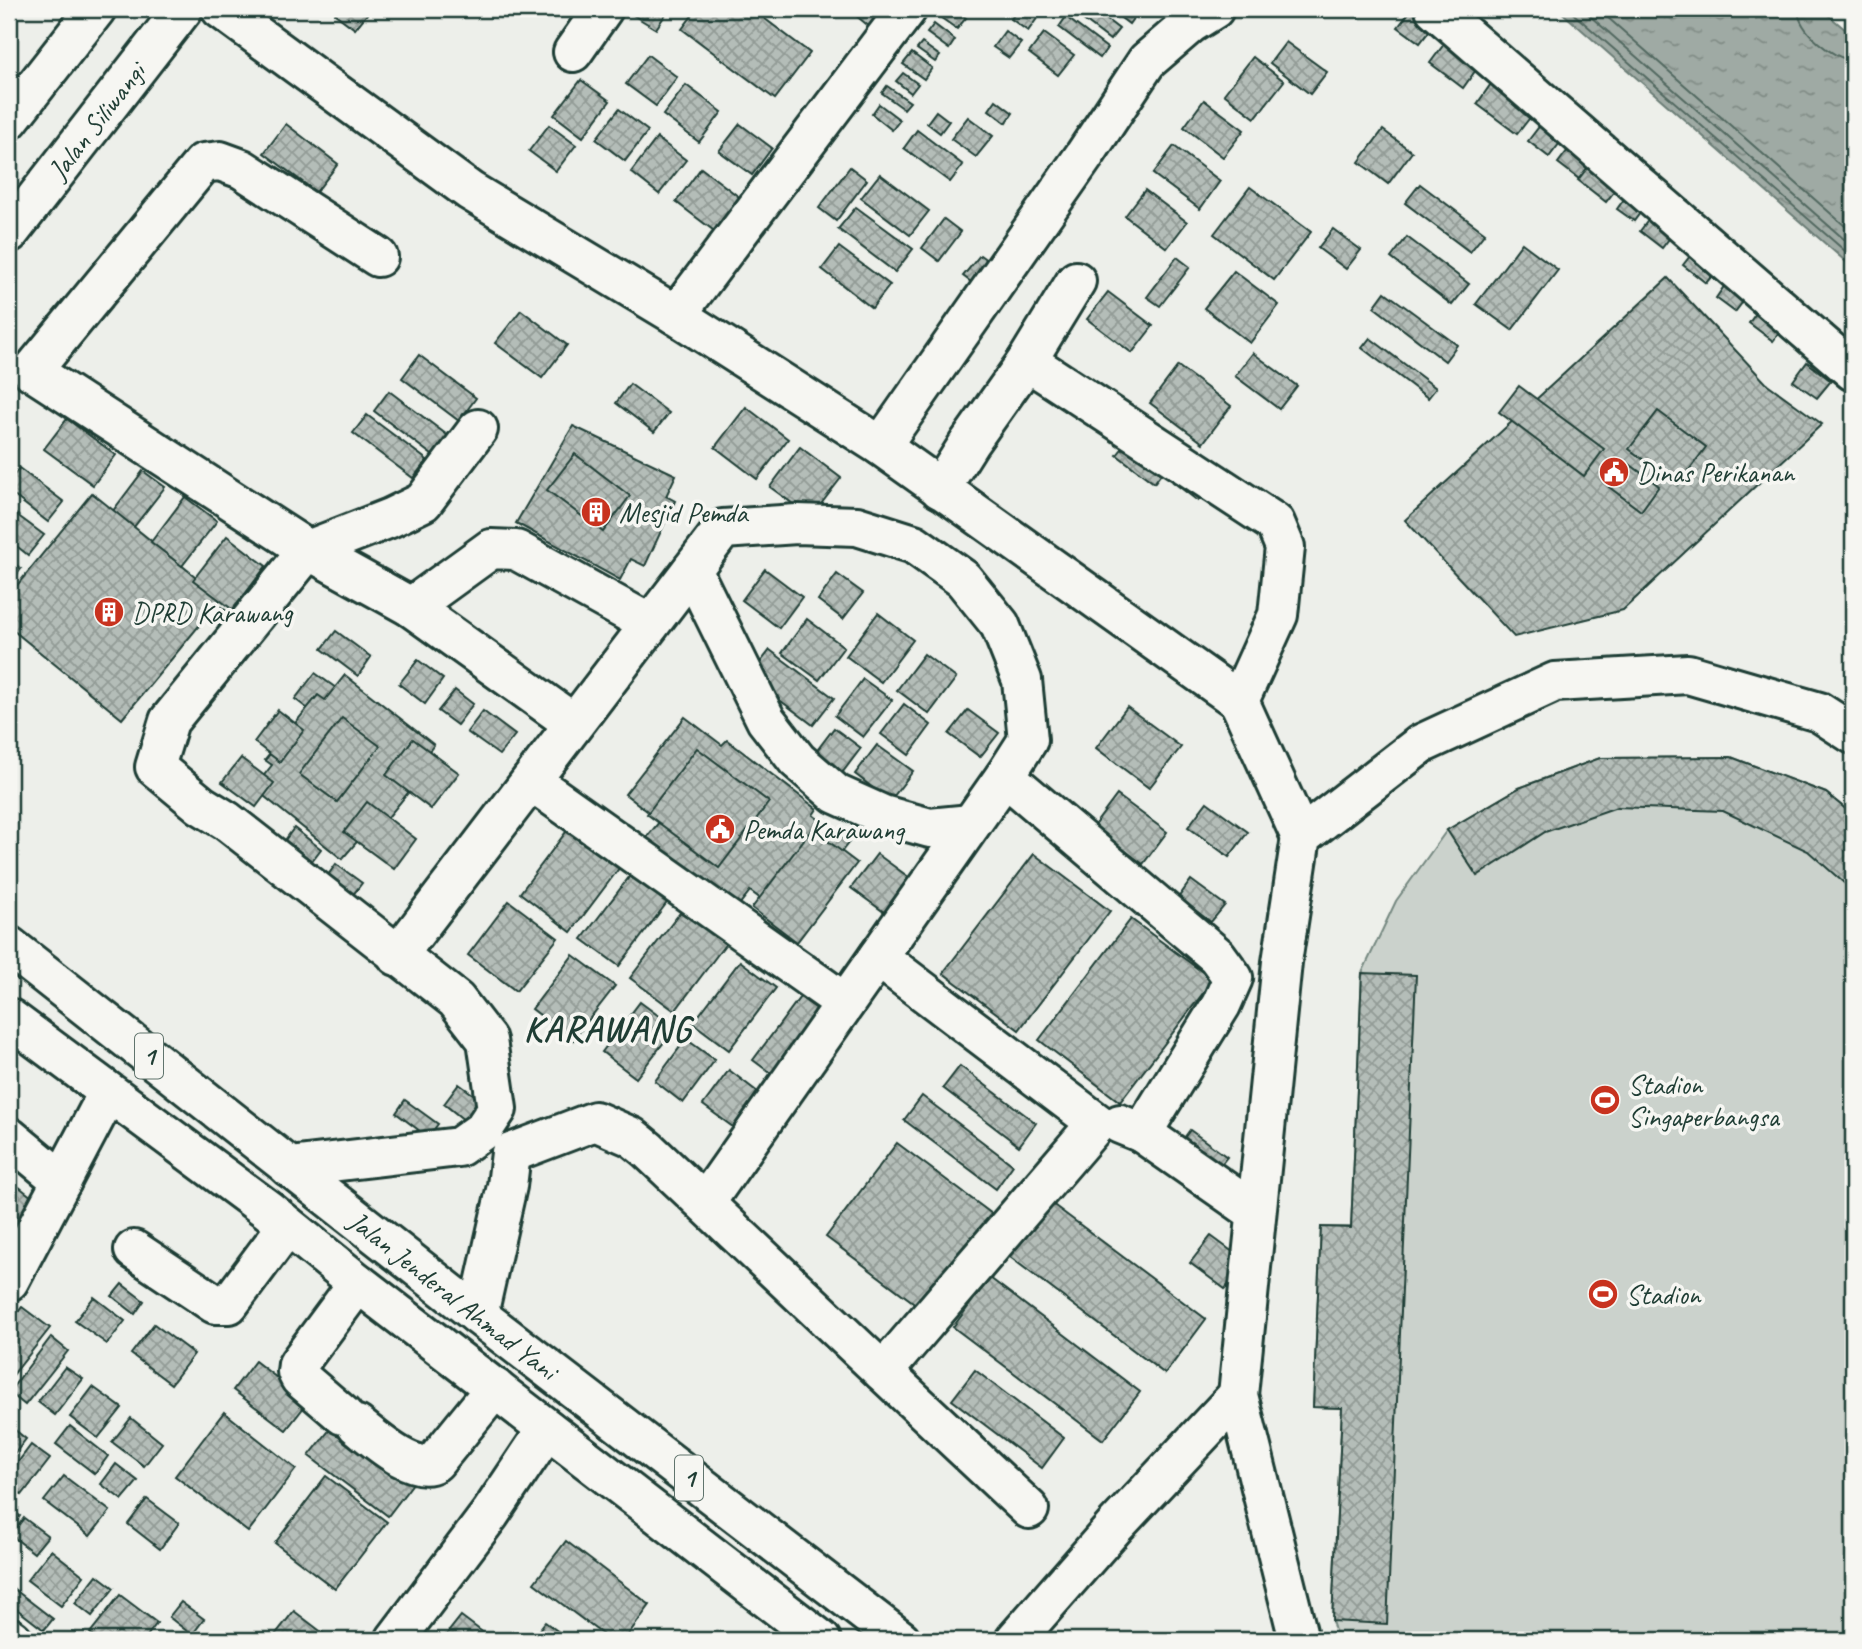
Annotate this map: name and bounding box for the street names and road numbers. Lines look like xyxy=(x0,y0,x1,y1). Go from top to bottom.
street label: Jalan Siliwangi xyxy=(39,53,155,188)
road number: 1 xyxy=(135,1034,163,1078)
street label: Jalan Jenderal Ahmad Yani xyxy=(340,1202,568,1389)
road number: 1 xyxy=(675,1456,703,1500)

